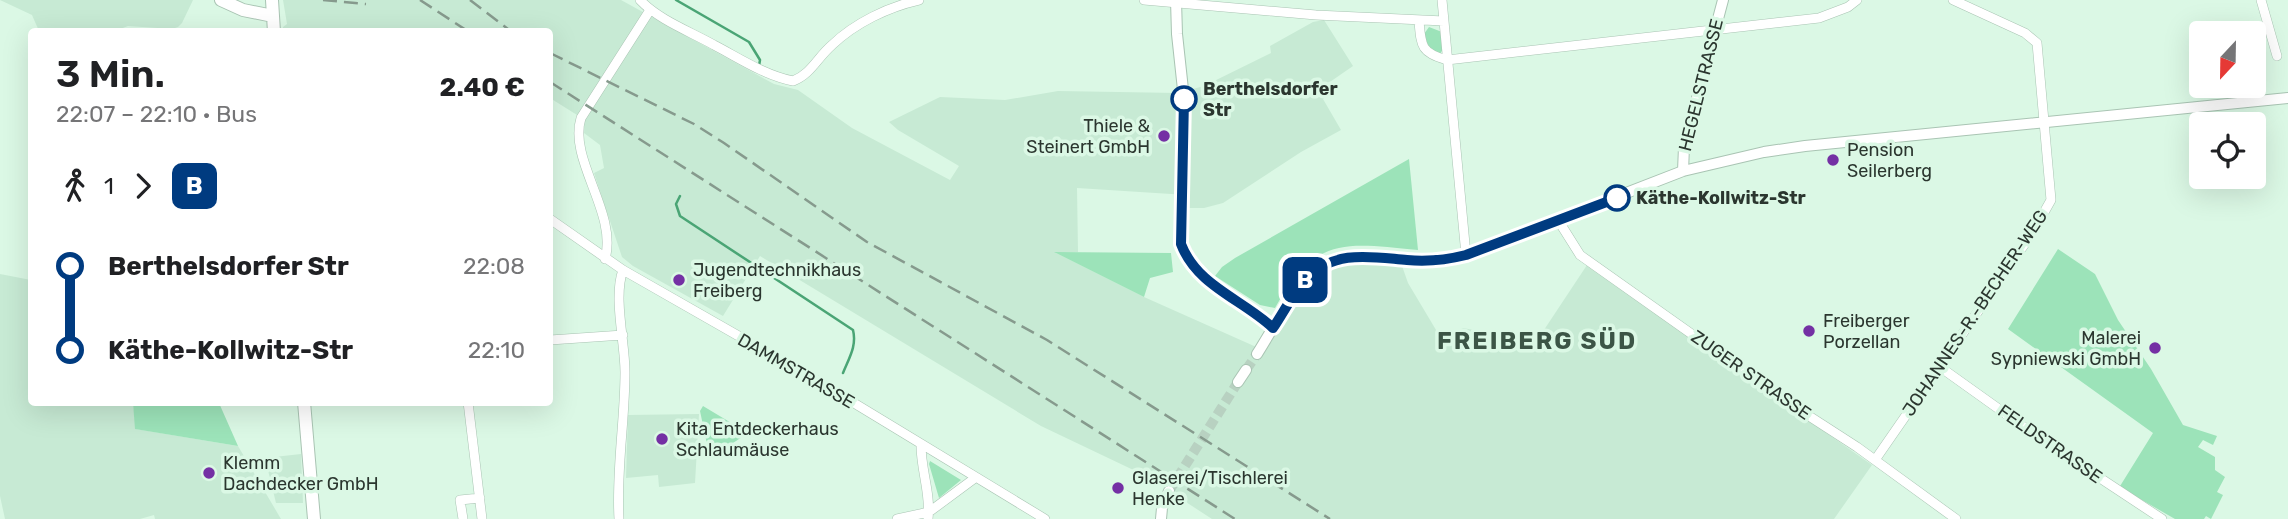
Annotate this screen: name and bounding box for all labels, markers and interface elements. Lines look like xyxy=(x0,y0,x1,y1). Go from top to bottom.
street label: HEGELSTRASSE xyxy=(1674,17,1728,153)
north arrow xyxy=(2189,21,2266,98)
map controls xyxy=(2189,21,2266,189)
text: 3 Min. xyxy=(56,51,165,97)
text: 2.40 € xyxy=(440,72,525,103)
place label: Berthelsdorfer Str xyxy=(1203,78,1338,121)
marker: Berthelsdorfer Str xyxy=(1171,86,1197,112)
text: 22:07 – 22:10 · Bus xyxy=(56,100,257,128)
button: locate xyxy=(2189,112,2266,189)
place label: Thiele & Steinert GmbH xyxy=(1026,115,1150,158)
marker: Thiele & Steinert GmbH xyxy=(1156,128,1172,144)
place label: Pension Seilerberg xyxy=(1847,139,1932,182)
marker: Pension Seilerberg xyxy=(1825,152,1841,168)
icon: walk xyxy=(56,167,94,205)
icon: forward xyxy=(124,167,162,205)
text: 1 xyxy=(104,172,114,200)
text: B xyxy=(186,172,203,200)
marker: Käthe-Kollwitz-Str xyxy=(1604,185,1630,211)
place label: Käthe-Kollwitz-Str xyxy=(1636,187,1806,209)
street label: JOHANNES-R.-BECHER-WEG xyxy=(1898,206,2052,420)
text: Berthelsdorfer Str xyxy=(108,251,349,282)
text: 22:08 xyxy=(463,252,525,280)
line badge: B xyxy=(1282,257,1328,303)
place label: Jugendtechnikhaus Freiberg xyxy=(693,259,861,302)
text: B xyxy=(1297,266,1313,294)
marker: Jugendtechnikhaus Freiberg xyxy=(671,272,687,288)
place label: Freiberger Porzellan xyxy=(1823,310,1910,353)
marker: Freiberger Porzellan xyxy=(1801,323,1817,339)
street label: ZUGER STRASSE xyxy=(1687,325,1815,425)
district label: FREIBERG SÜD xyxy=(1437,327,1637,355)
place label: Malerei Sypniewski GmbH xyxy=(1991,327,2141,370)
street label: DAMMSTRASSE xyxy=(734,329,858,413)
text: Käthe-Kollwitz-Str xyxy=(108,335,353,366)
text: 22:10 xyxy=(468,336,525,364)
marker: Malerei Sypniewski GmbH xyxy=(2147,340,2163,356)
street label: FELDSTRASSE xyxy=(1994,400,2106,488)
place label: Kita Entdeckerhaus Schlaumäuse xyxy=(676,418,839,461)
marker: Kita Entdeckerhaus Schlaumäuse xyxy=(654,431,670,447)
place label: Klemm Dachdecker GmbH xyxy=(223,452,379,495)
marker: Klemm Dachdecker GmbH xyxy=(201,465,217,481)
place label: Glaserei/Tischlerei Henke xyxy=(1132,467,1288,510)
marker: Glaserei/Tischlerei Henke xyxy=(1110,480,1126,496)

